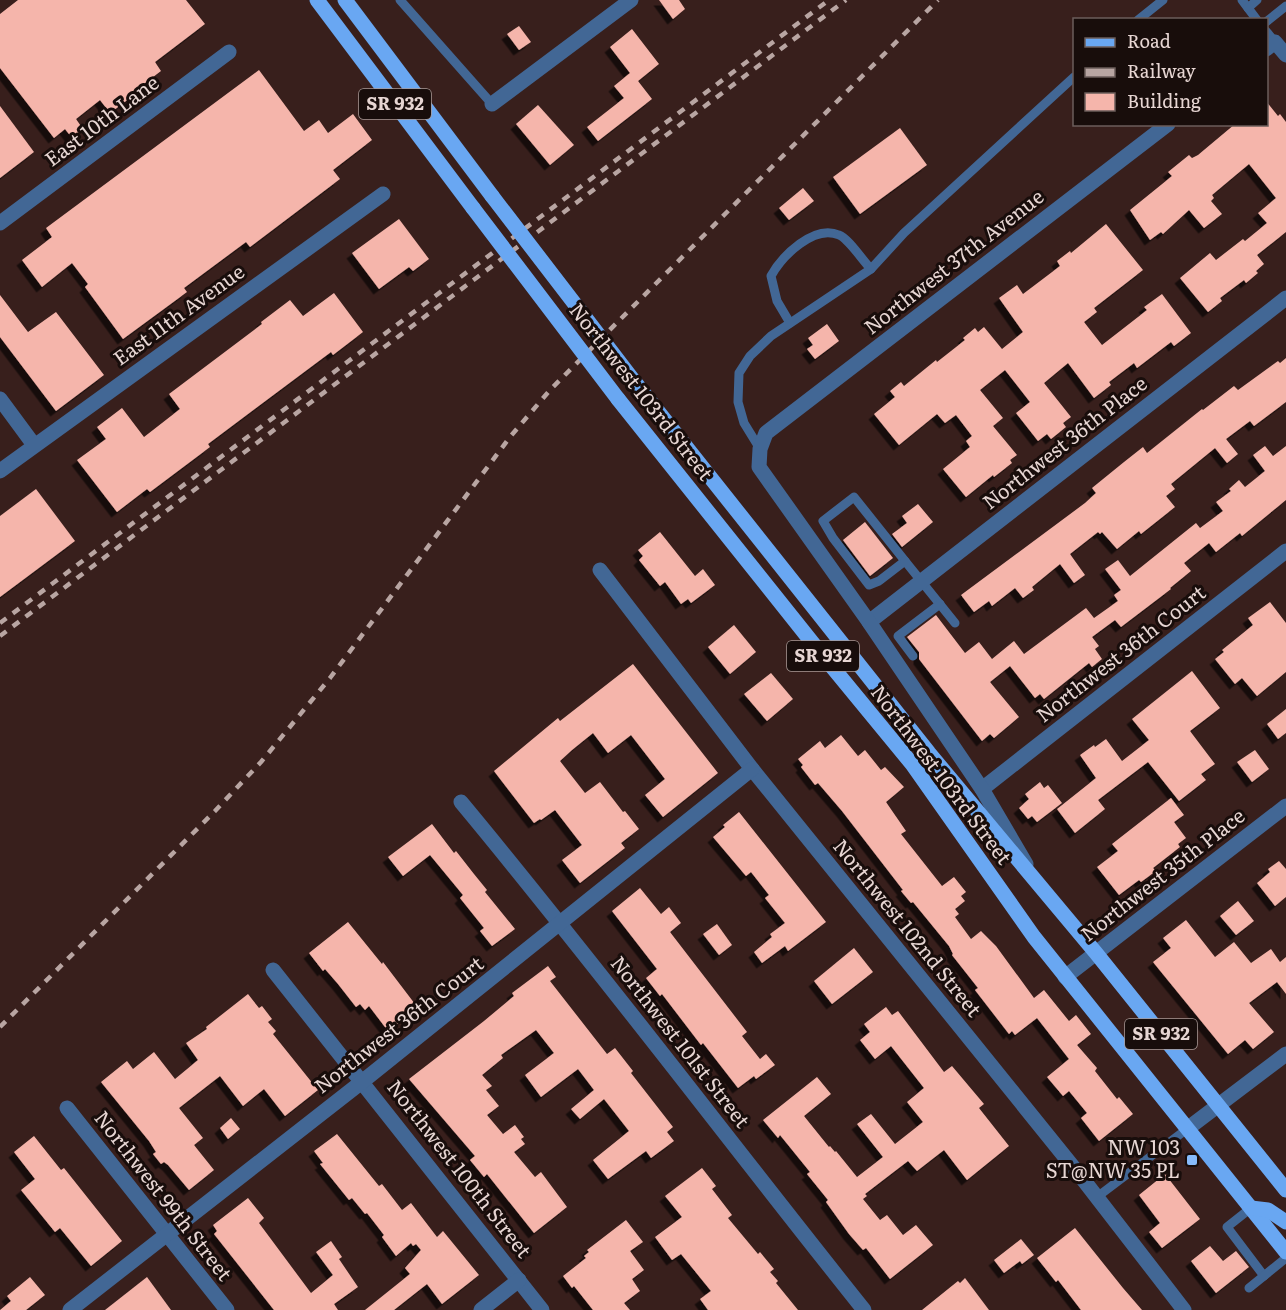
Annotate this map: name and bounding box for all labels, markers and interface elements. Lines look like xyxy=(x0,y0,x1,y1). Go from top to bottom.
legend xyxy=(1073,18,1268,126)
text: Road xyxy=(1127,27,1171,54)
text: Railway xyxy=(1127,57,1196,84)
street label: East 10th Lane xyxy=(37,66,164,172)
text: Building xyxy=(1127,87,1202,114)
road number: SR 932 xyxy=(359,89,431,119)
street label: Northwest 37th Avenue xyxy=(856,181,1049,340)
street label: East 11th Avenue xyxy=(106,255,250,371)
street label: Northwest 103rd Street xyxy=(564,296,722,486)
street label: Northwest 36th Place xyxy=(975,368,1152,515)
street label: Northwest 36th Court xyxy=(1029,577,1211,728)
road number: SR 932 xyxy=(787,641,859,671)
street label: Northwest 103rd Street xyxy=(865,678,1020,870)
street label: Northwest 35th Place xyxy=(1073,800,1250,947)
street label: Northwest 102nd Street xyxy=(827,831,990,1022)
street label: Northwest 36th Court xyxy=(307,948,489,1099)
street label: Northwest 101st Street xyxy=(605,948,758,1133)
road number: SR 932 xyxy=(1125,1019,1197,1049)
street label: Northwest 100th Street xyxy=(381,1072,540,1263)
street label: Northwest 99th Street xyxy=(89,1103,241,1286)
place label: NW 103 ST@NW 35 PL xyxy=(1046,1131,1180,1184)
marker: NW 103 ST@NW 35 PL xyxy=(1185,1153,1199,1167)

